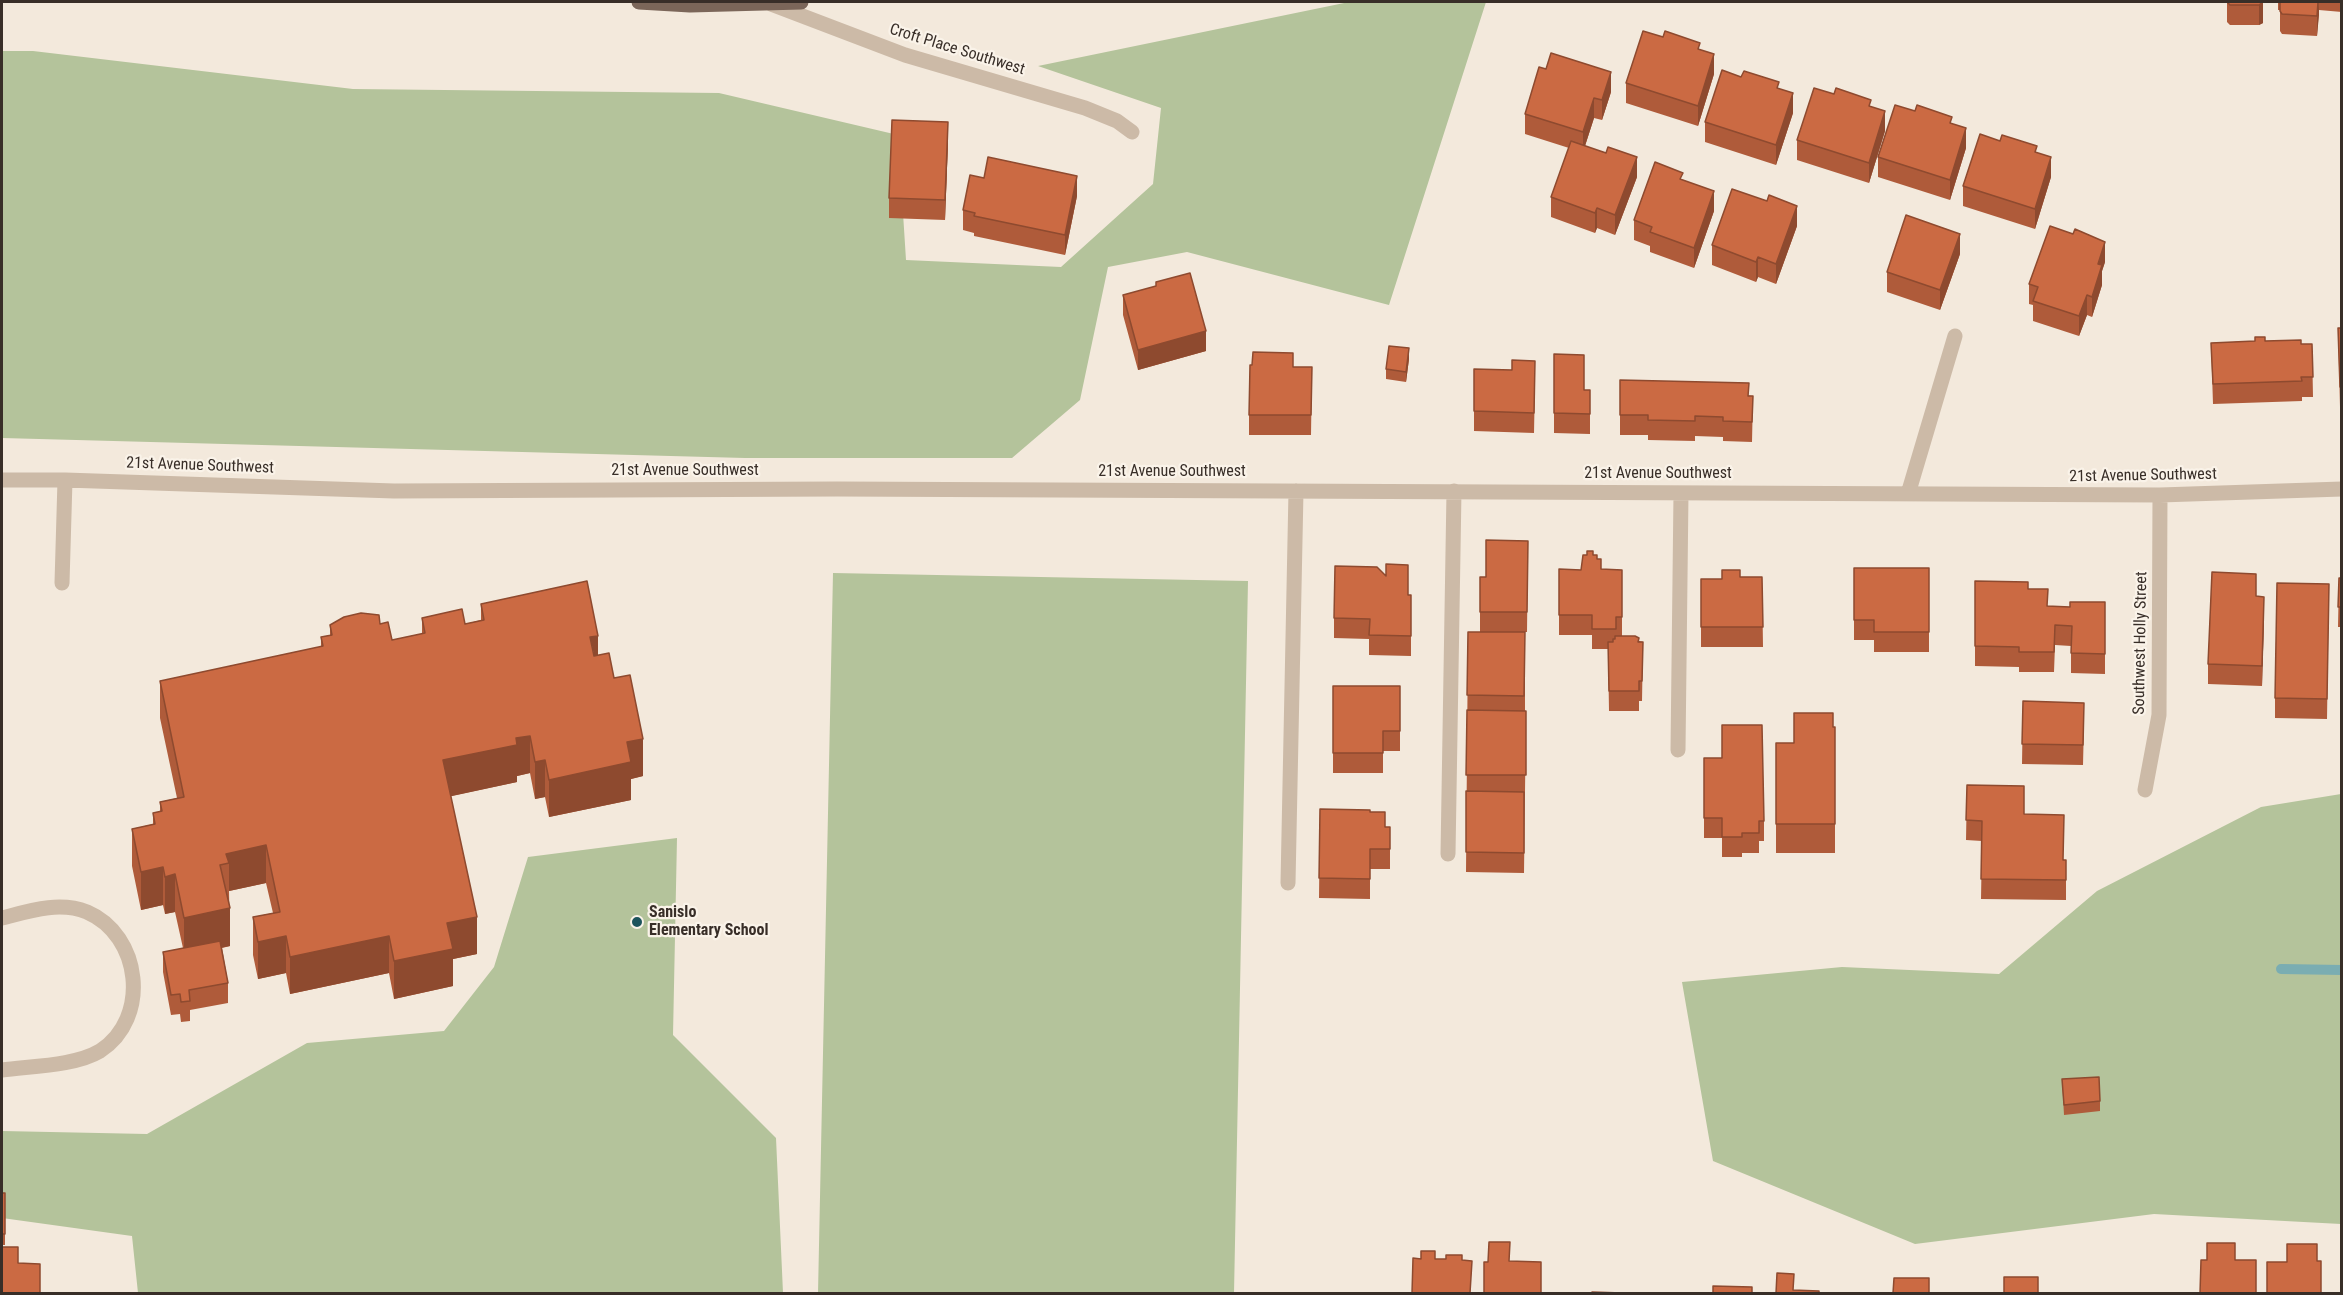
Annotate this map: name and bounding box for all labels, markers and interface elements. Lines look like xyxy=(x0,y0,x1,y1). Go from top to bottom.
street label: Croft Place Southwest xyxy=(887,20,1027,80)
street label: 21st Avenue Southwest xyxy=(126,454,274,478)
street label: 21st Avenue Southwest xyxy=(611,461,759,481)
street label: 21st Avenue Southwest xyxy=(1098,462,1246,482)
street label: 21st Avenue Southwest xyxy=(1584,464,1732,484)
street label: 21st Avenue Southwest xyxy=(2069,465,2217,487)
street label: Southwest Holly Street xyxy=(2130,571,2152,715)
place label: Sanislo Elementary School xyxy=(649,903,768,941)
marker: Sanislo Elementary School xyxy=(630,915,644,929)

